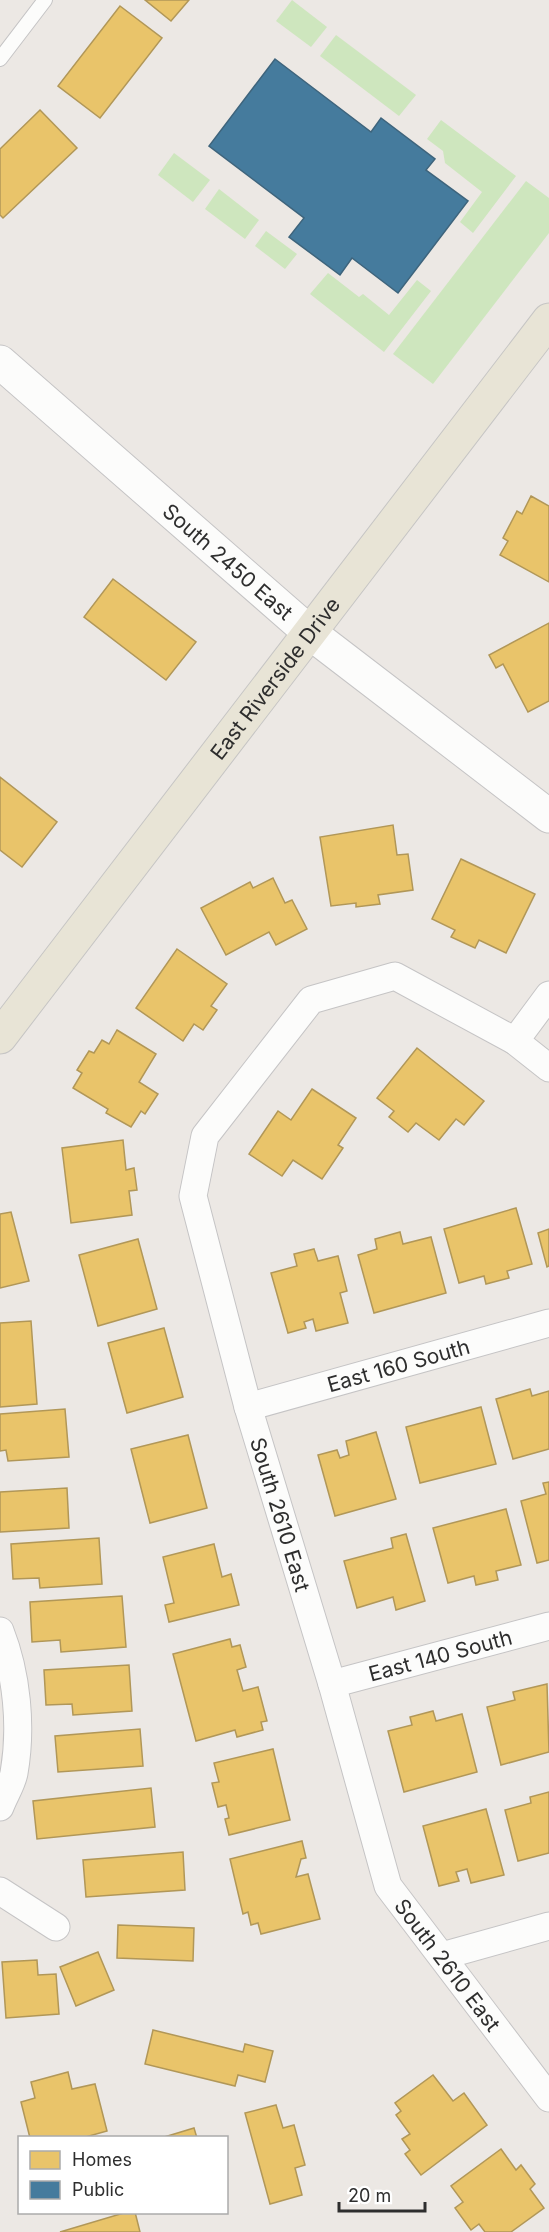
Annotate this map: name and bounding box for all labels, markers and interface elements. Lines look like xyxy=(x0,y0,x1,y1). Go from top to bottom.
street label: South 2450 East xyxy=(158,498,298,625)
street label: East Riverside Drive xyxy=(205,592,345,764)
street label: East 160 South xyxy=(324,1333,472,1397)
street label: South 2610 East xyxy=(245,1434,316,1594)
street label: East 140 South xyxy=(366,1624,515,1686)
street label: South 2610 East xyxy=(390,1894,506,2036)
legend xyxy=(18,2136,228,2214)
text: Homes xyxy=(72,2149,132,2170)
scale bar xyxy=(339,2175,424,2213)
text: Public xyxy=(72,2179,124,2200)
text: 20 m xyxy=(348,2185,391,2206)

